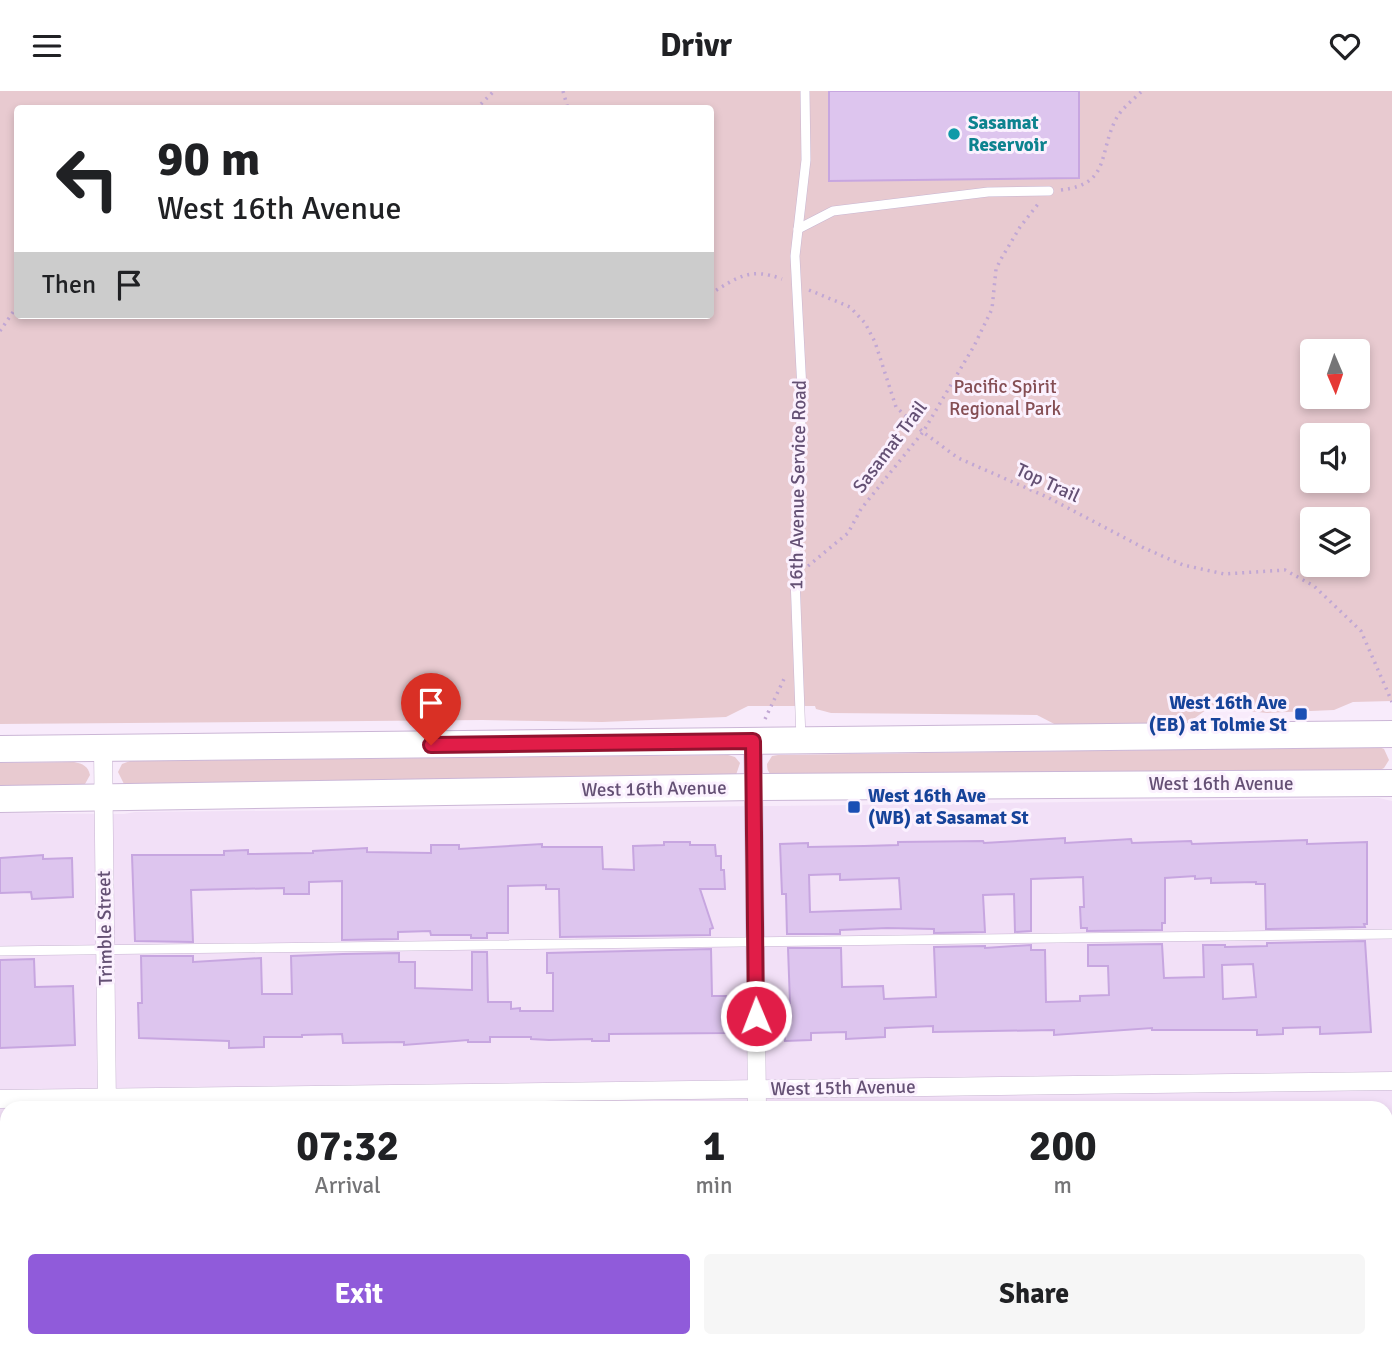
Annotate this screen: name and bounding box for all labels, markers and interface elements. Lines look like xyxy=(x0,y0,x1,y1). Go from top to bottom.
text: Drivr xyxy=(660,26,732,65)
icon: menu xyxy=(28,27,66,65)
icon: heart xyxy=(1326,27,1364,65)
place label: Sasamat Reservoir xyxy=(968,111,1047,157)
marker: Sasamat Reservoir xyxy=(946,126,962,142)
text: 90 m xyxy=(157,129,260,189)
icon: left xyxy=(42,133,133,224)
text: West 16th Avenue xyxy=(157,189,402,228)
icon: arrive xyxy=(110,266,148,304)
text: Then xyxy=(42,269,96,301)
north arrow xyxy=(1300,339,1370,409)
map controls xyxy=(1300,339,1370,577)
park label: Pacific Spirit Regional Park xyxy=(949,375,1061,421)
street label: 16th Avenue Service Road xyxy=(784,380,812,590)
street label: Sasamat Trail xyxy=(848,396,932,498)
button: sound xyxy=(1300,423,1370,493)
street label: Top Trail xyxy=(1012,458,1084,508)
button: layers xyxy=(1300,507,1370,577)
pin xyxy=(401,673,461,745)
icon: arrive xyxy=(412,684,450,722)
place label: West 16th Ave (EB) at Tolmie St xyxy=(1149,691,1287,737)
marker: West 16th Ave (EB) at Tolmie St xyxy=(1293,706,1309,722)
street label: West 16th Avenue xyxy=(1148,772,1294,796)
street label: West 16th Avenue xyxy=(581,776,727,802)
place label: West 16th Ave (WB) at Sasamat St xyxy=(868,784,1029,830)
marker: West 16th Ave (WB) at Sasamat St xyxy=(846,799,862,815)
street label: Trimble Street xyxy=(92,870,118,986)
position arrow xyxy=(719,979,793,1053)
street label: West 15th Avenue xyxy=(770,1075,916,1101)
text: 07:32 xyxy=(296,1121,399,1172)
text: 1 xyxy=(703,1121,725,1172)
text: 200 xyxy=(1029,1121,1097,1172)
text: Arrival xyxy=(315,1171,381,1200)
text: min xyxy=(695,1171,733,1200)
text: m xyxy=(1054,1171,1072,1200)
button: Exit xyxy=(28,1254,690,1334)
button: Share xyxy=(704,1254,1365,1334)

